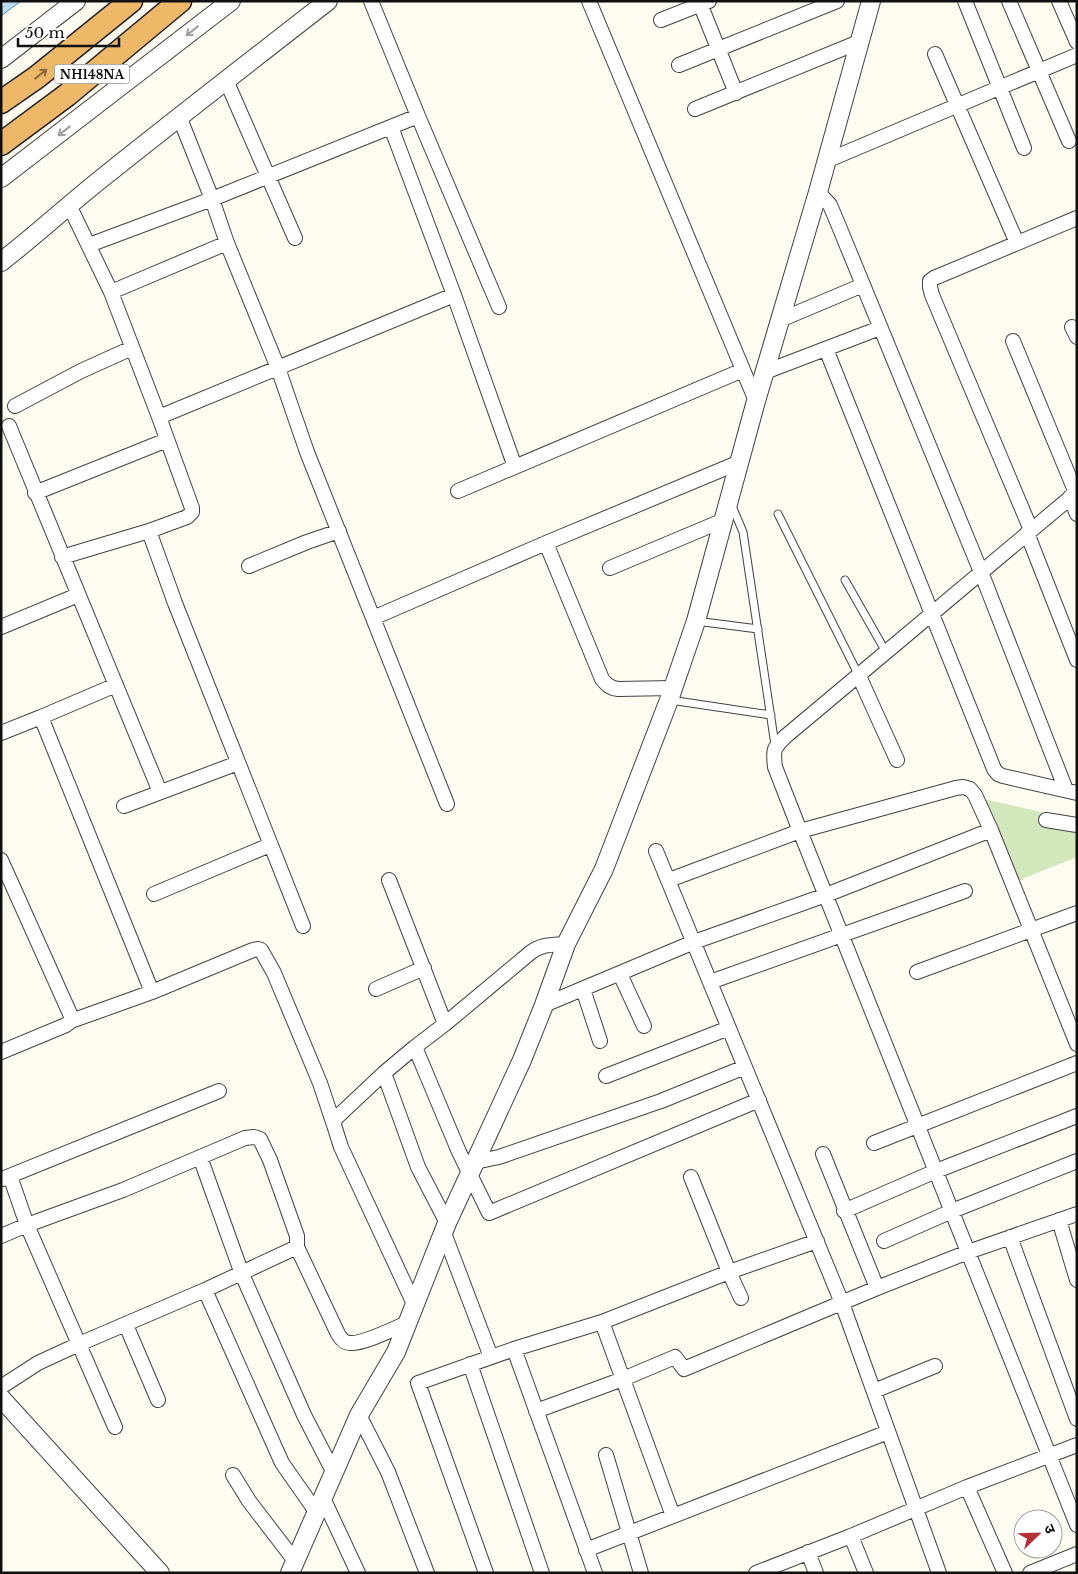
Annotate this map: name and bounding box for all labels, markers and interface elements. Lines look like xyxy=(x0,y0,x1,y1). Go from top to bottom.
scale bar xyxy=(18,15,119,47)
text: 50 m xyxy=(25,23,65,42)
one-way arrow xyxy=(185,26,199,36)
road number: NH148NA xyxy=(54,64,130,84)
one-way arrow xyxy=(34,68,47,79)
one-way arrow xyxy=(57,125,70,136)
north arrow xyxy=(1013,1509,1063,1559)
text: उ xyxy=(1040,1522,1060,1537)

